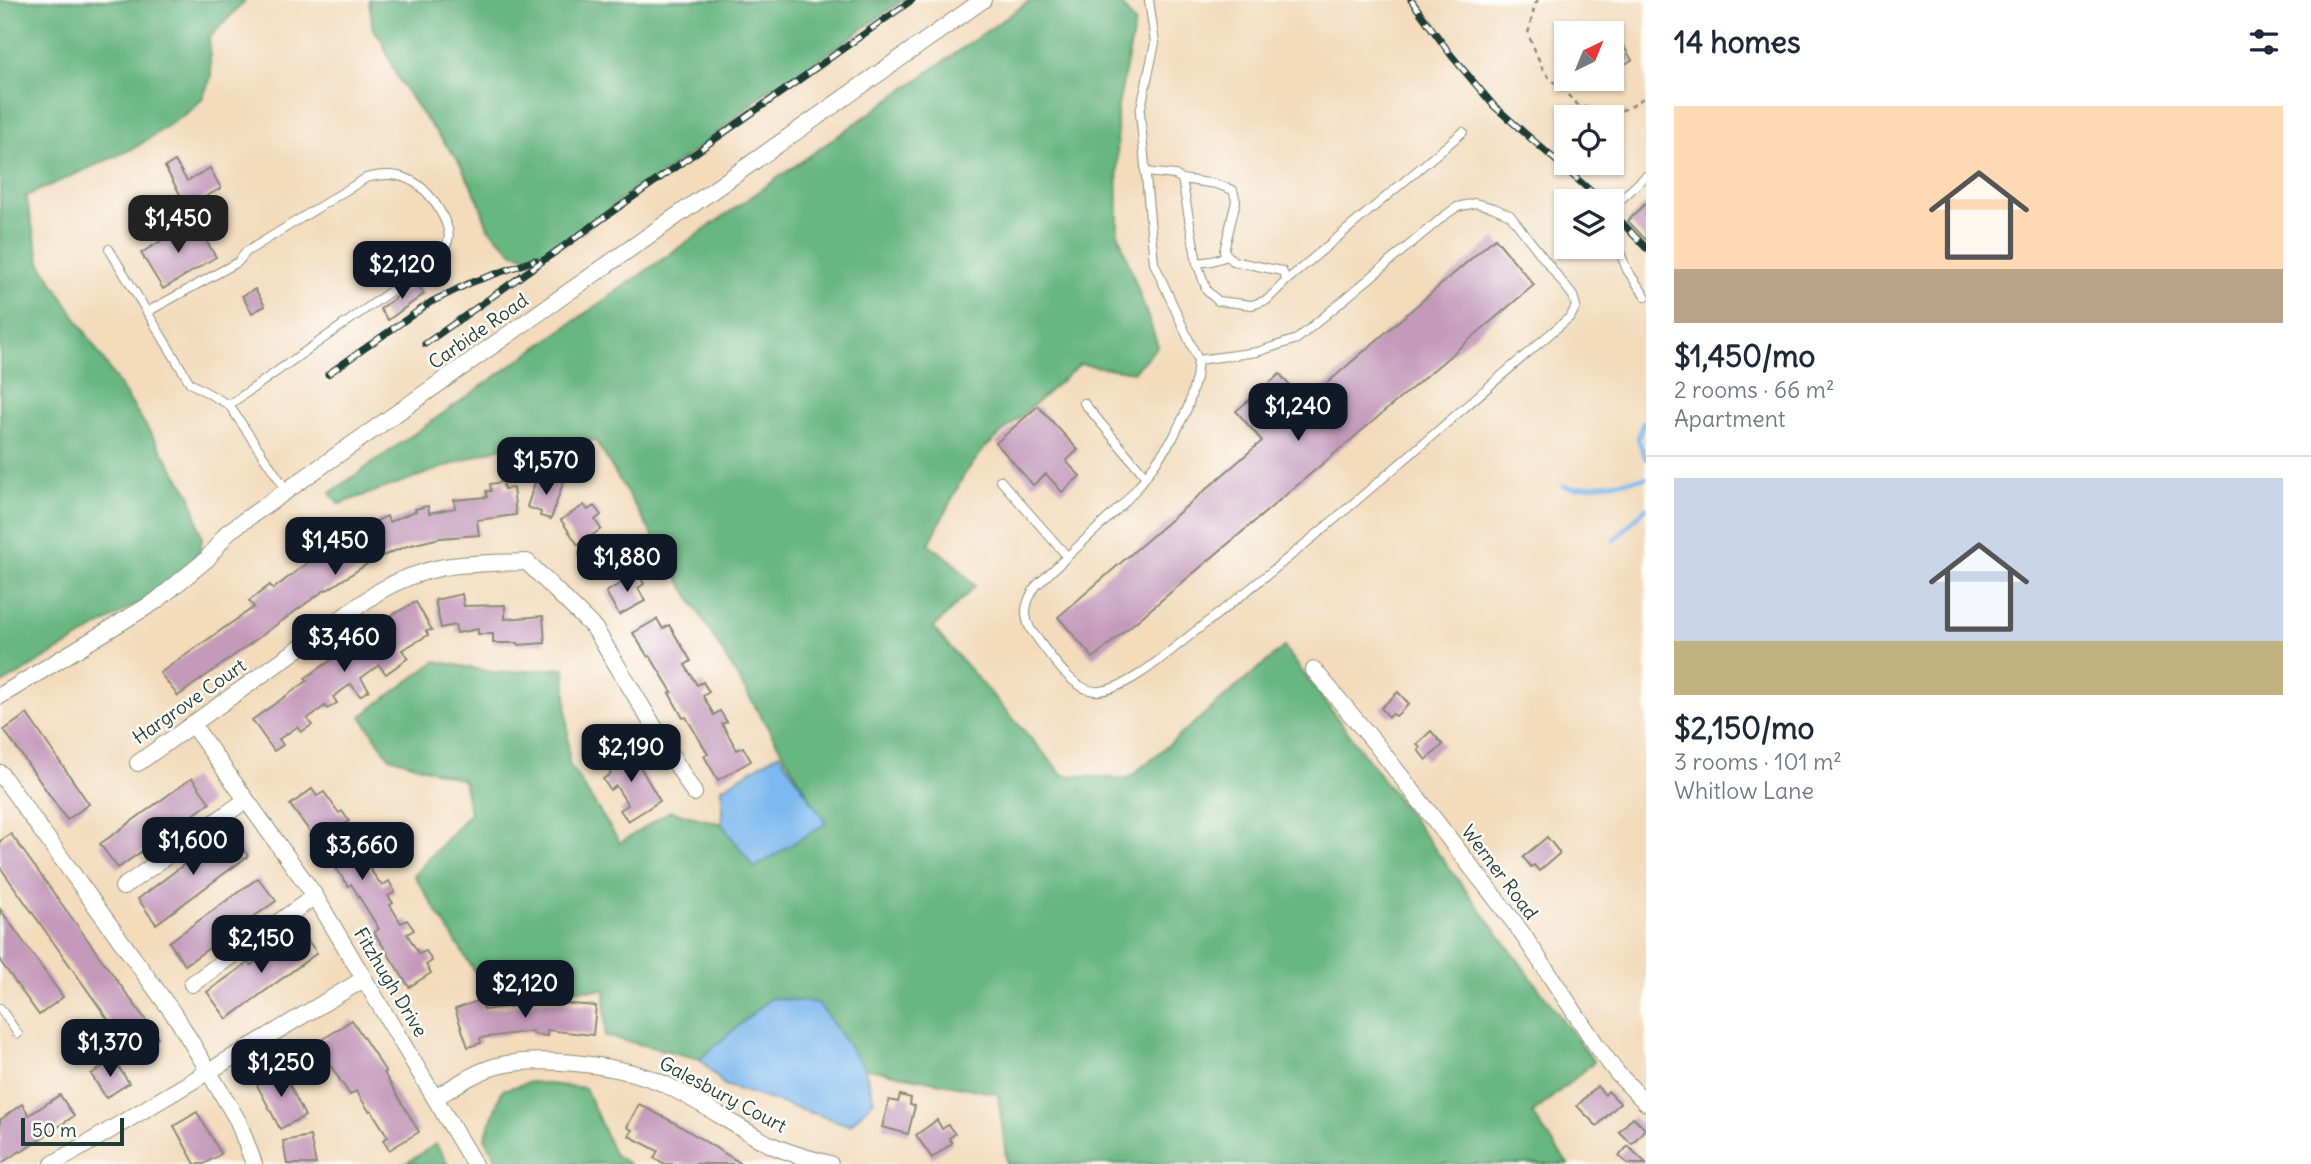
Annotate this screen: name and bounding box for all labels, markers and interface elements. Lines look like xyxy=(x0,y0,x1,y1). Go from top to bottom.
north arrow xyxy=(1554,21,1624,91)
map controls xyxy=(1554,21,1624,259)
text: 14 homes xyxy=(1674,23,1801,61)
icon: filters xyxy=(2245,23,2283,61)
button: locate xyxy=(1554,105,1624,175)
icon: home xyxy=(1916,152,2042,278)
button: layers xyxy=(1554,189,1624,259)
pin: $1,450 xyxy=(121,196,235,255)
text: $1,450 xyxy=(144,203,212,232)
pin: $2,120 xyxy=(345,242,459,301)
text: $2,120 xyxy=(369,249,435,278)
street label: Carbide Road xyxy=(424,288,532,374)
text: $1,450/mo xyxy=(1674,337,1815,375)
text: 2 rooms · 66 m² xyxy=(1674,375,1835,404)
pin: $1,240 xyxy=(1241,384,1355,443)
text: $1,240 xyxy=(1265,391,1331,420)
text: Apartment xyxy=(1674,404,1786,433)
pin: $1,570 xyxy=(489,438,603,497)
text: $1,570 xyxy=(513,445,579,474)
pin: $1,450 xyxy=(278,518,392,577)
icon: home xyxy=(1916,524,2042,650)
text: $1,450 xyxy=(301,525,369,554)
pin: $1,880 xyxy=(570,534,684,594)
text: $1,880 xyxy=(593,542,661,571)
pin: $3,460 xyxy=(287,614,401,674)
text: $3,460 xyxy=(308,622,380,651)
street label: Hargrove Court xyxy=(128,653,250,749)
text: $2,150/mo xyxy=(1674,709,1814,747)
pin: $2,190 xyxy=(574,724,688,784)
text: $2,190 xyxy=(598,732,664,761)
text: 3 rooms · 101 m² xyxy=(1674,747,1842,776)
text: Whitlow Lane xyxy=(1674,776,1814,805)
pin: $1,600 xyxy=(136,818,250,877)
street label: Werner Road xyxy=(1457,820,1543,924)
pin: $3,660 xyxy=(305,822,419,882)
text: $1,600 xyxy=(158,825,228,854)
text: $3,660 xyxy=(326,830,398,859)
pin: $2,150 xyxy=(204,916,318,975)
text: $2,150 xyxy=(228,923,294,952)
street label: Fitzhugh Drive xyxy=(349,923,433,1041)
pin: $2,120 xyxy=(468,960,582,1020)
text: $2,120 xyxy=(492,968,558,997)
pin: $1,370 xyxy=(53,1020,167,1079)
text: $1,370 xyxy=(77,1027,143,1056)
pin: $1,250 xyxy=(224,1040,338,1099)
text: $1,250 xyxy=(247,1047,315,1076)
street label: Galesbury Court xyxy=(655,1050,791,1138)
scale bar xyxy=(21,1115,124,1147)
text: 50 m xyxy=(32,1118,77,1142)

